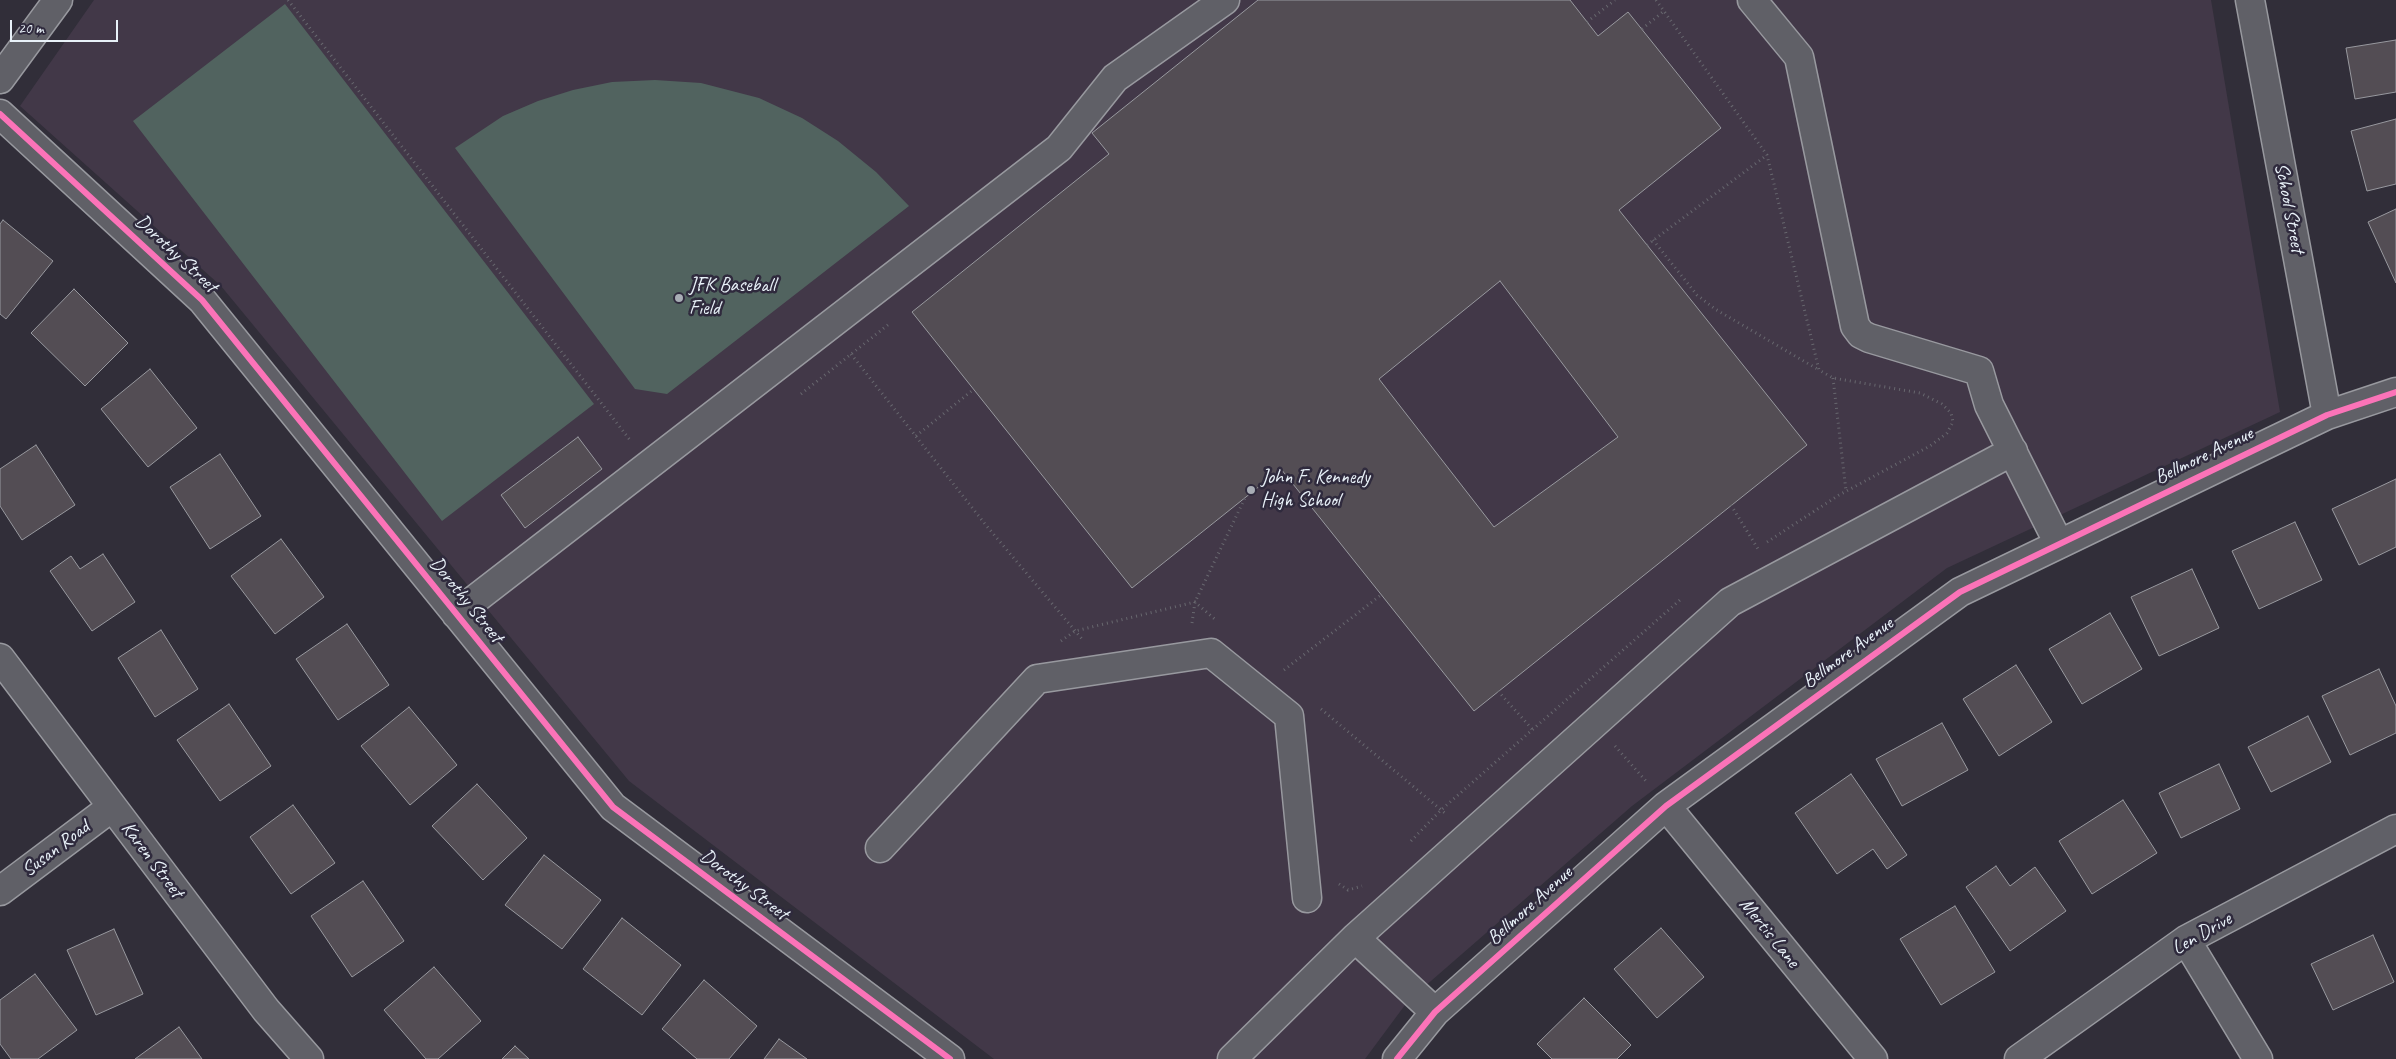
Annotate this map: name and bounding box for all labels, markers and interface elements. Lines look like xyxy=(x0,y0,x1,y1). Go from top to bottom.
scale bar xyxy=(12,10,120,42)
text: 20 m xyxy=(18,19,44,38)
street label: School Street xyxy=(2269,161,2309,255)
street label: Dorothy Street xyxy=(130,210,222,298)
place label: JFK Baseball Field xyxy=(689,274,775,321)
marker: JFK Baseball Field xyxy=(673,292,685,304)
street label: Bellmore Avenue xyxy=(2151,422,2257,490)
place label: John F. Kennedy High School xyxy=(1261,466,1370,513)
marker: John F. Kennedy High School xyxy=(1245,484,1257,496)
street label: Dorothy Street xyxy=(424,552,508,648)
street label: Bellmore Avenue xyxy=(1798,612,1898,694)
street label: Susan Road xyxy=(17,816,95,882)
street label: Karen Street xyxy=(116,817,188,903)
street label: Dorothy Street xyxy=(695,844,793,926)
street label: Bellmore Avenue xyxy=(1482,861,1578,951)
street label: Mertis Lane xyxy=(1734,893,1804,973)
street label: Len Drive xyxy=(2168,907,2236,961)

